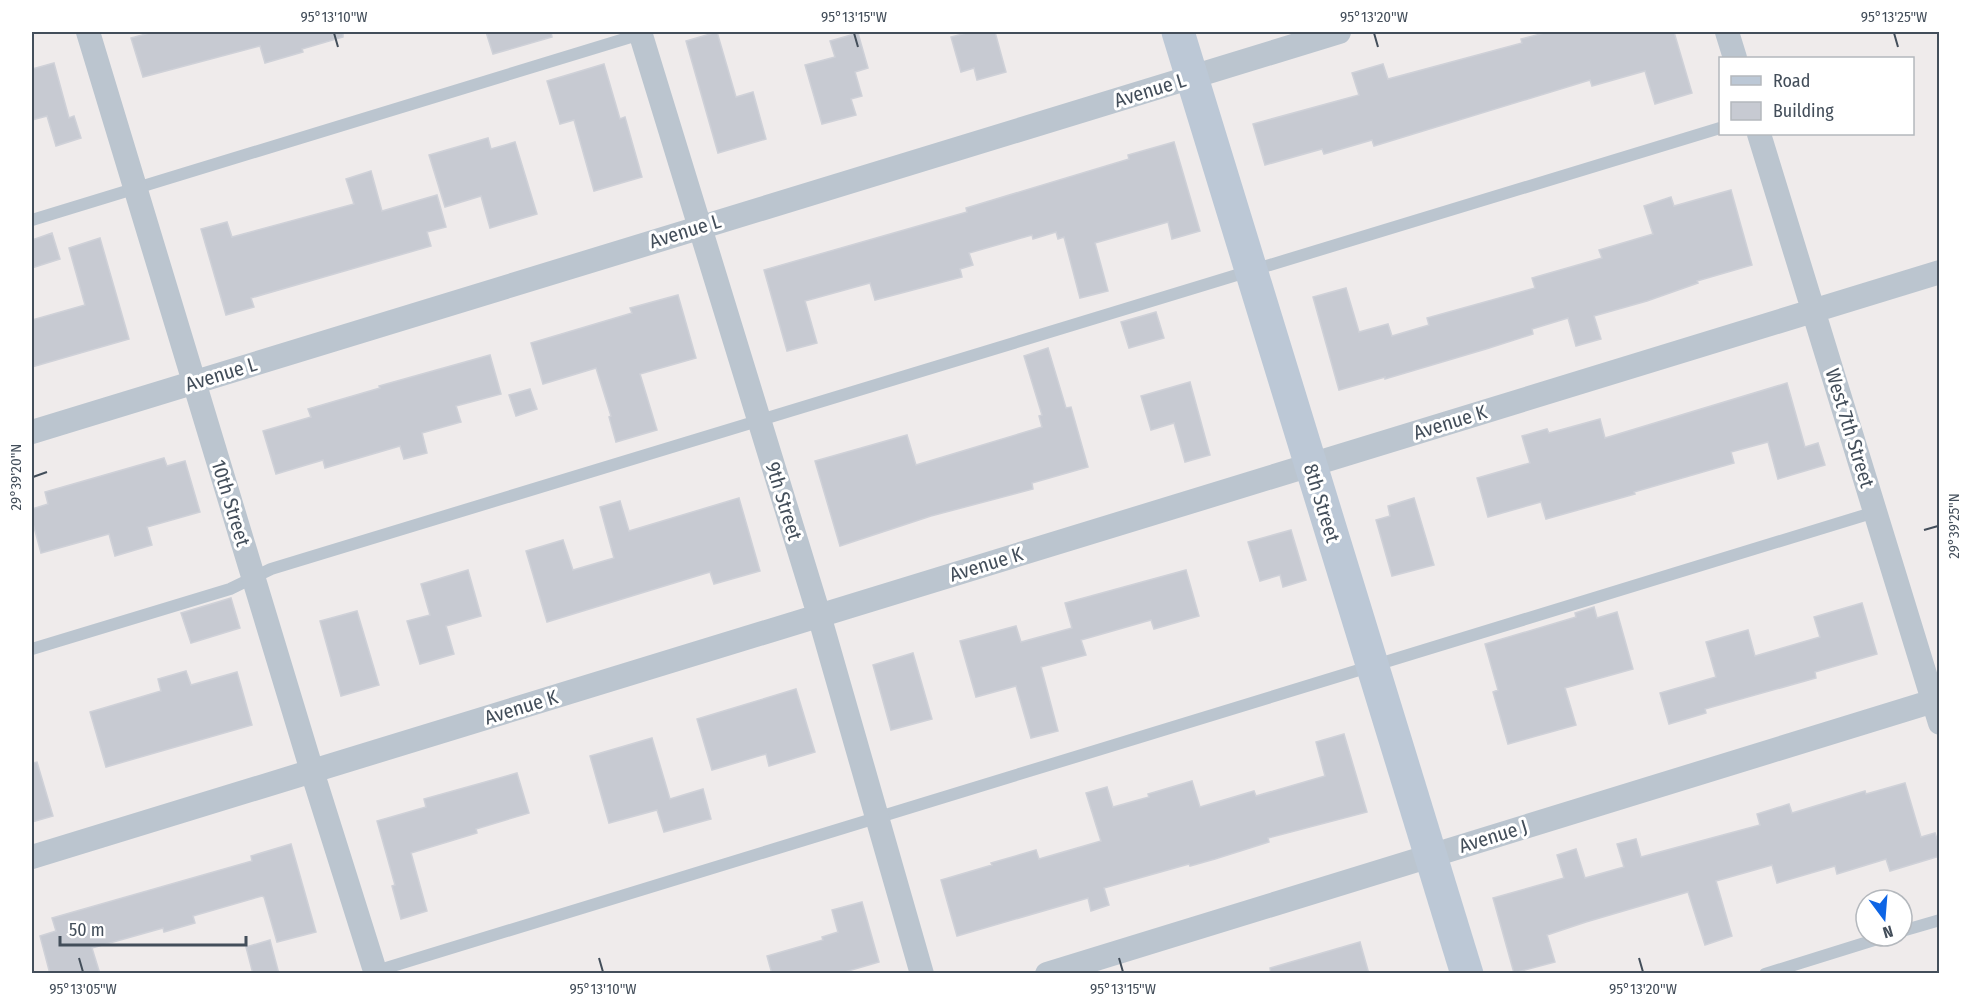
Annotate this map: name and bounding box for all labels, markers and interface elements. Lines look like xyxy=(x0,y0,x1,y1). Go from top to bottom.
text: 95°13'10"W xyxy=(300,8,368,26)
text: 95°13'15"W xyxy=(821,8,887,26)
text: 95°13'20"W xyxy=(1340,8,1408,26)
text: 95°13'25"W xyxy=(1861,8,1927,26)
legend xyxy=(1719,57,1914,135)
street label: Avenue L xyxy=(1111,68,1189,112)
text: Road xyxy=(1773,70,1810,92)
text: Building xyxy=(1773,100,1834,122)
street label: Avenue L xyxy=(646,209,724,253)
street label: Avenue L xyxy=(182,352,260,396)
street label: West 7th Street xyxy=(1820,365,1880,491)
street label: Avenue K xyxy=(1410,399,1490,444)
text: 29°39'20"N xyxy=(7,444,25,510)
street label: 10th Street xyxy=(206,457,256,550)
street label: 9th Street xyxy=(761,459,807,544)
street label: 8th Street xyxy=(1299,461,1345,546)
text: 29°39'25"N xyxy=(1945,493,1963,559)
street label: Avenue K xyxy=(946,541,1026,586)
street label: Avenue K xyxy=(481,684,561,729)
street label: Avenue J xyxy=(1456,814,1530,858)
north arrow xyxy=(1854,888,1914,948)
scale bar xyxy=(60,909,246,947)
text: 50 m xyxy=(69,919,105,941)
text: N xyxy=(1881,921,1895,942)
text: 95°13'05"W xyxy=(49,980,117,998)
text: 95°13'10"W xyxy=(569,980,637,998)
text: 95°13'15"W xyxy=(1090,980,1156,998)
text: 95°13'20"W xyxy=(1609,980,1677,998)

